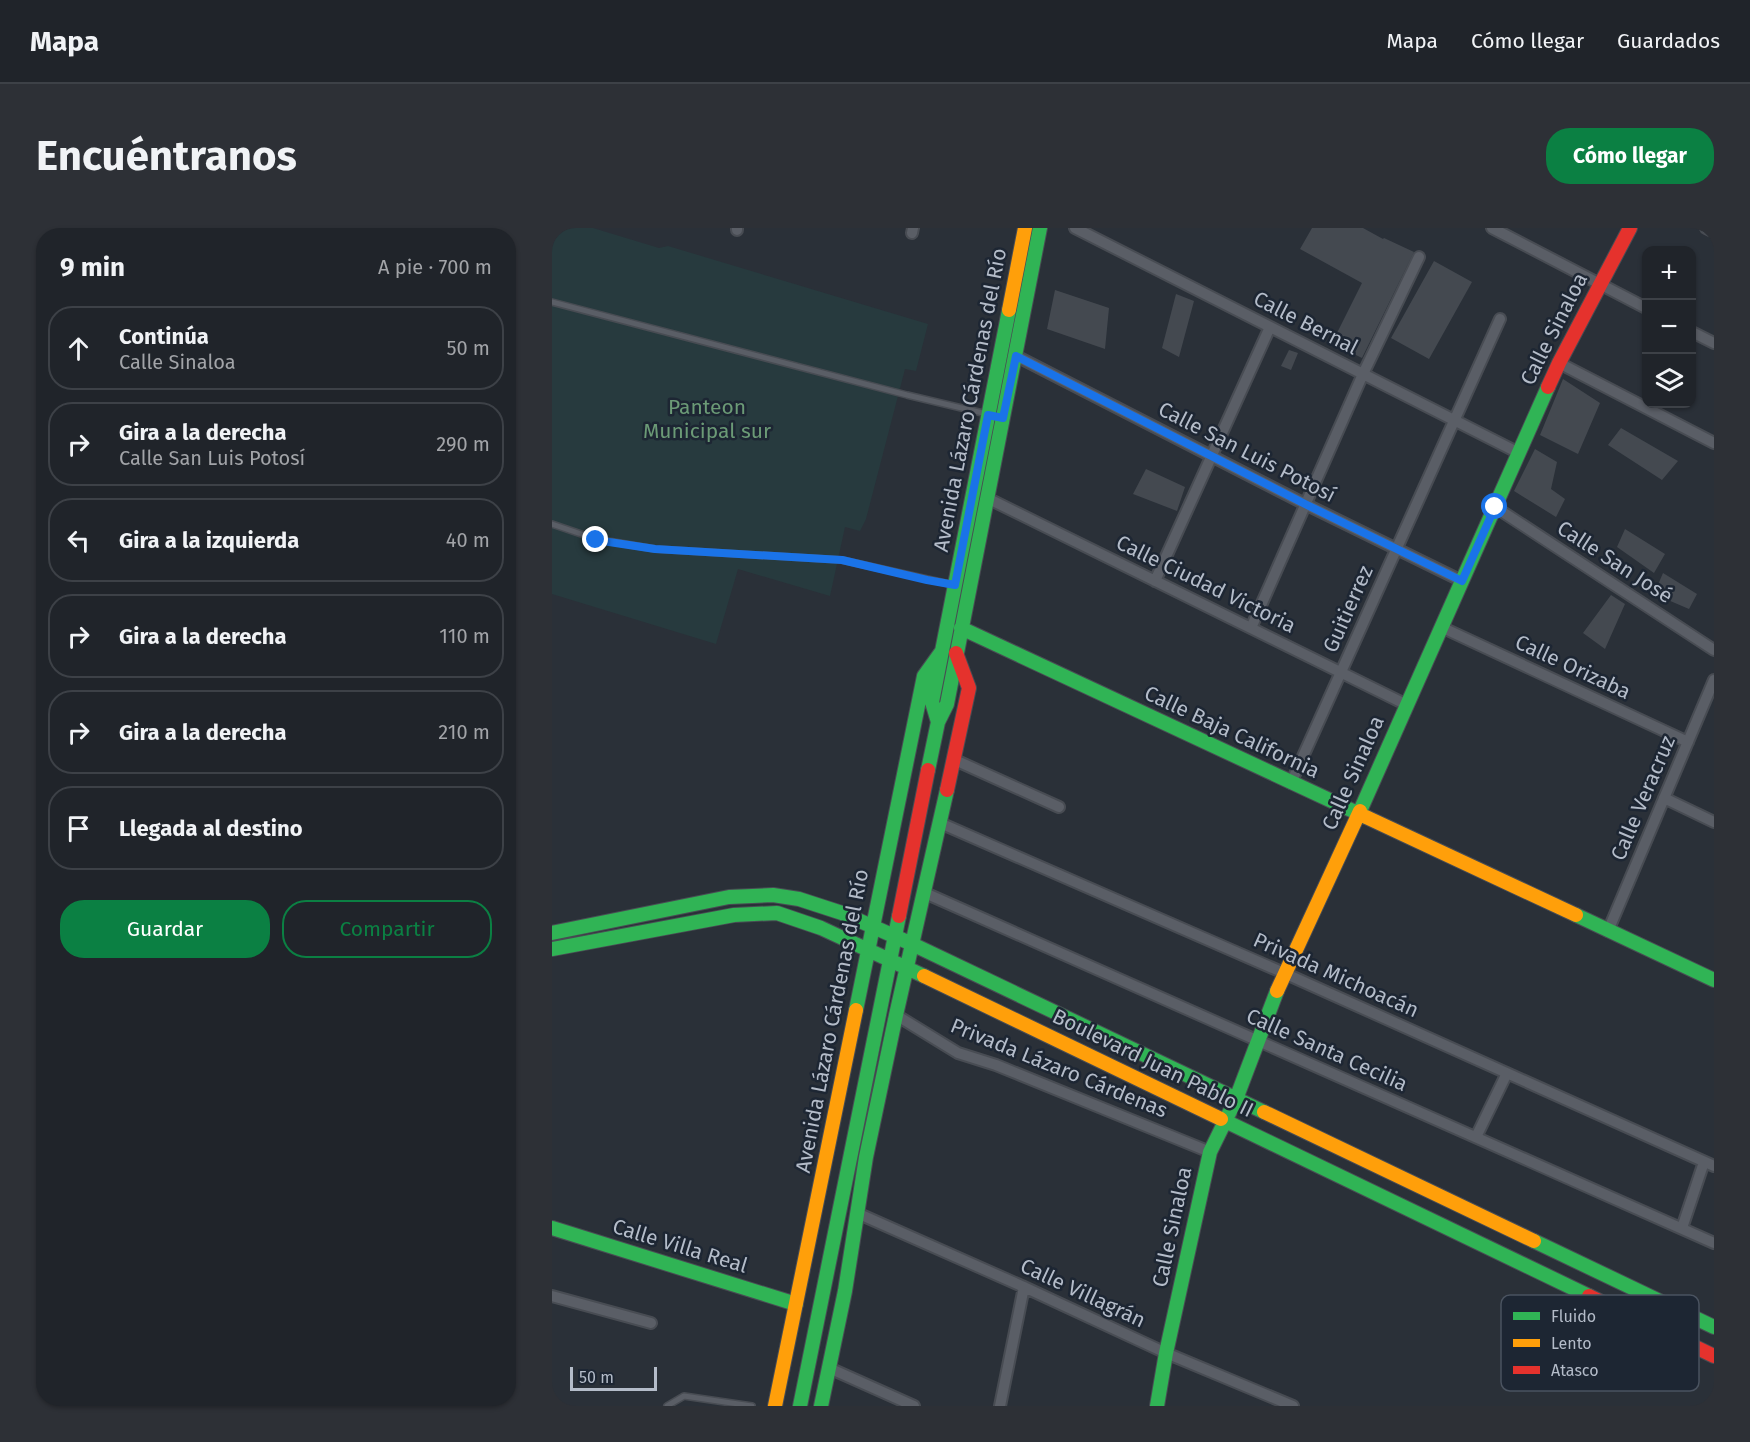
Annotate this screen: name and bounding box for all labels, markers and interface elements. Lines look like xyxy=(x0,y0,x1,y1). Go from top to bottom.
text: Mapa xyxy=(30,25,99,58)
text: Mapa xyxy=(1386,28,1438,54)
text: Cómo llegar xyxy=(1471,28,1584,54)
text: Guardados xyxy=(1617,28,1720,54)
button: Cómo llegar xyxy=(1546,128,1714,184)
text: Encuéntranos xyxy=(36,131,297,181)
street label: Avenida Lázaro Cárdenas del Río xyxy=(928,246,1012,554)
map controls xyxy=(1642,246,1696,408)
button: + xyxy=(1642,246,1696,300)
text: 9 min xyxy=(60,252,125,283)
text: A pie · 700 m xyxy=(378,255,492,279)
street label: Calle Sinaloa xyxy=(1515,269,1593,389)
street label: Calle Bernal xyxy=(1249,286,1363,360)
button: − xyxy=(1642,300,1696,354)
text: Continúa xyxy=(119,323,209,350)
icon: ahead xyxy=(62,332,95,365)
text: 50 m xyxy=(446,336,490,360)
text: Calle Sinaloa xyxy=(119,350,236,374)
button: layers xyxy=(1642,354,1696,408)
park label: Panteon Municipal sur xyxy=(643,394,771,444)
street label: Calle San Luis Potosí xyxy=(1154,396,1340,508)
text: Gira a la derecha xyxy=(119,419,287,446)
icon: right xyxy=(62,428,95,461)
text: 290 m xyxy=(436,432,490,456)
text: Calle San Luis Potosí xyxy=(119,446,305,470)
route start xyxy=(1481,493,1507,519)
street label: Calle San José xyxy=(1552,515,1678,609)
icon: left xyxy=(62,524,95,557)
route end xyxy=(582,526,608,552)
text: Gira a la izquierda xyxy=(119,527,299,554)
text: 40 m xyxy=(446,528,490,552)
street label: Calle Ciudad Victoria xyxy=(1112,529,1300,639)
street label: Guitierrez xyxy=(1317,562,1379,656)
icon: right xyxy=(62,620,95,653)
text: Gira a la derecha xyxy=(119,623,287,650)
text: 110 m xyxy=(439,624,490,648)
street label: Calle Orizaba xyxy=(1511,629,1635,705)
street label: Calle Baja California xyxy=(1140,680,1324,784)
street label: Calle Sinaloa xyxy=(1316,712,1390,834)
icon: right xyxy=(62,716,95,749)
text: Gira a la derecha xyxy=(119,719,287,746)
text: 210 m xyxy=(438,720,490,744)
street label: Calle Veracruz xyxy=(1605,732,1681,864)
icon: arrive xyxy=(62,812,95,845)
text: Llegada al destino xyxy=(119,815,303,842)
street label: Avenida Lázaro Cárdenas del Río xyxy=(790,867,874,1175)
button: Guardar xyxy=(60,900,270,958)
button: Compartir xyxy=(282,900,492,958)
street label: Privada Michoacán xyxy=(1249,927,1423,1023)
street label: Boulevard Juan Pablo II xyxy=(1048,1003,1258,1123)
street label: Calle Santa Cecilia xyxy=(1242,1003,1412,1097)
street label: Privada Lázaro Cárdenas xyxy=(947,1013,1172,1124)
street label: Calle Sinaloa xyxy=(1147,1164,1197,1290)
street label: Calle Villa Real xyxy=(609,1213,751,1279)
street label: Calle Villagrán xyxy=(1016,1253,1150,1333)
legend xyxy=(1501,1295,1699,1391)
text: Fluido xyxy=(1551,1307,1596,1326)
text: Lento xyxy=(1551,1334,1592,1353)
text: Atasco xyxy=(1551,1361,1599,1380)
scale bar xyxy=(570,1364,657,1392)
text: 50 m xyxy=(579,1368,614,1387)

